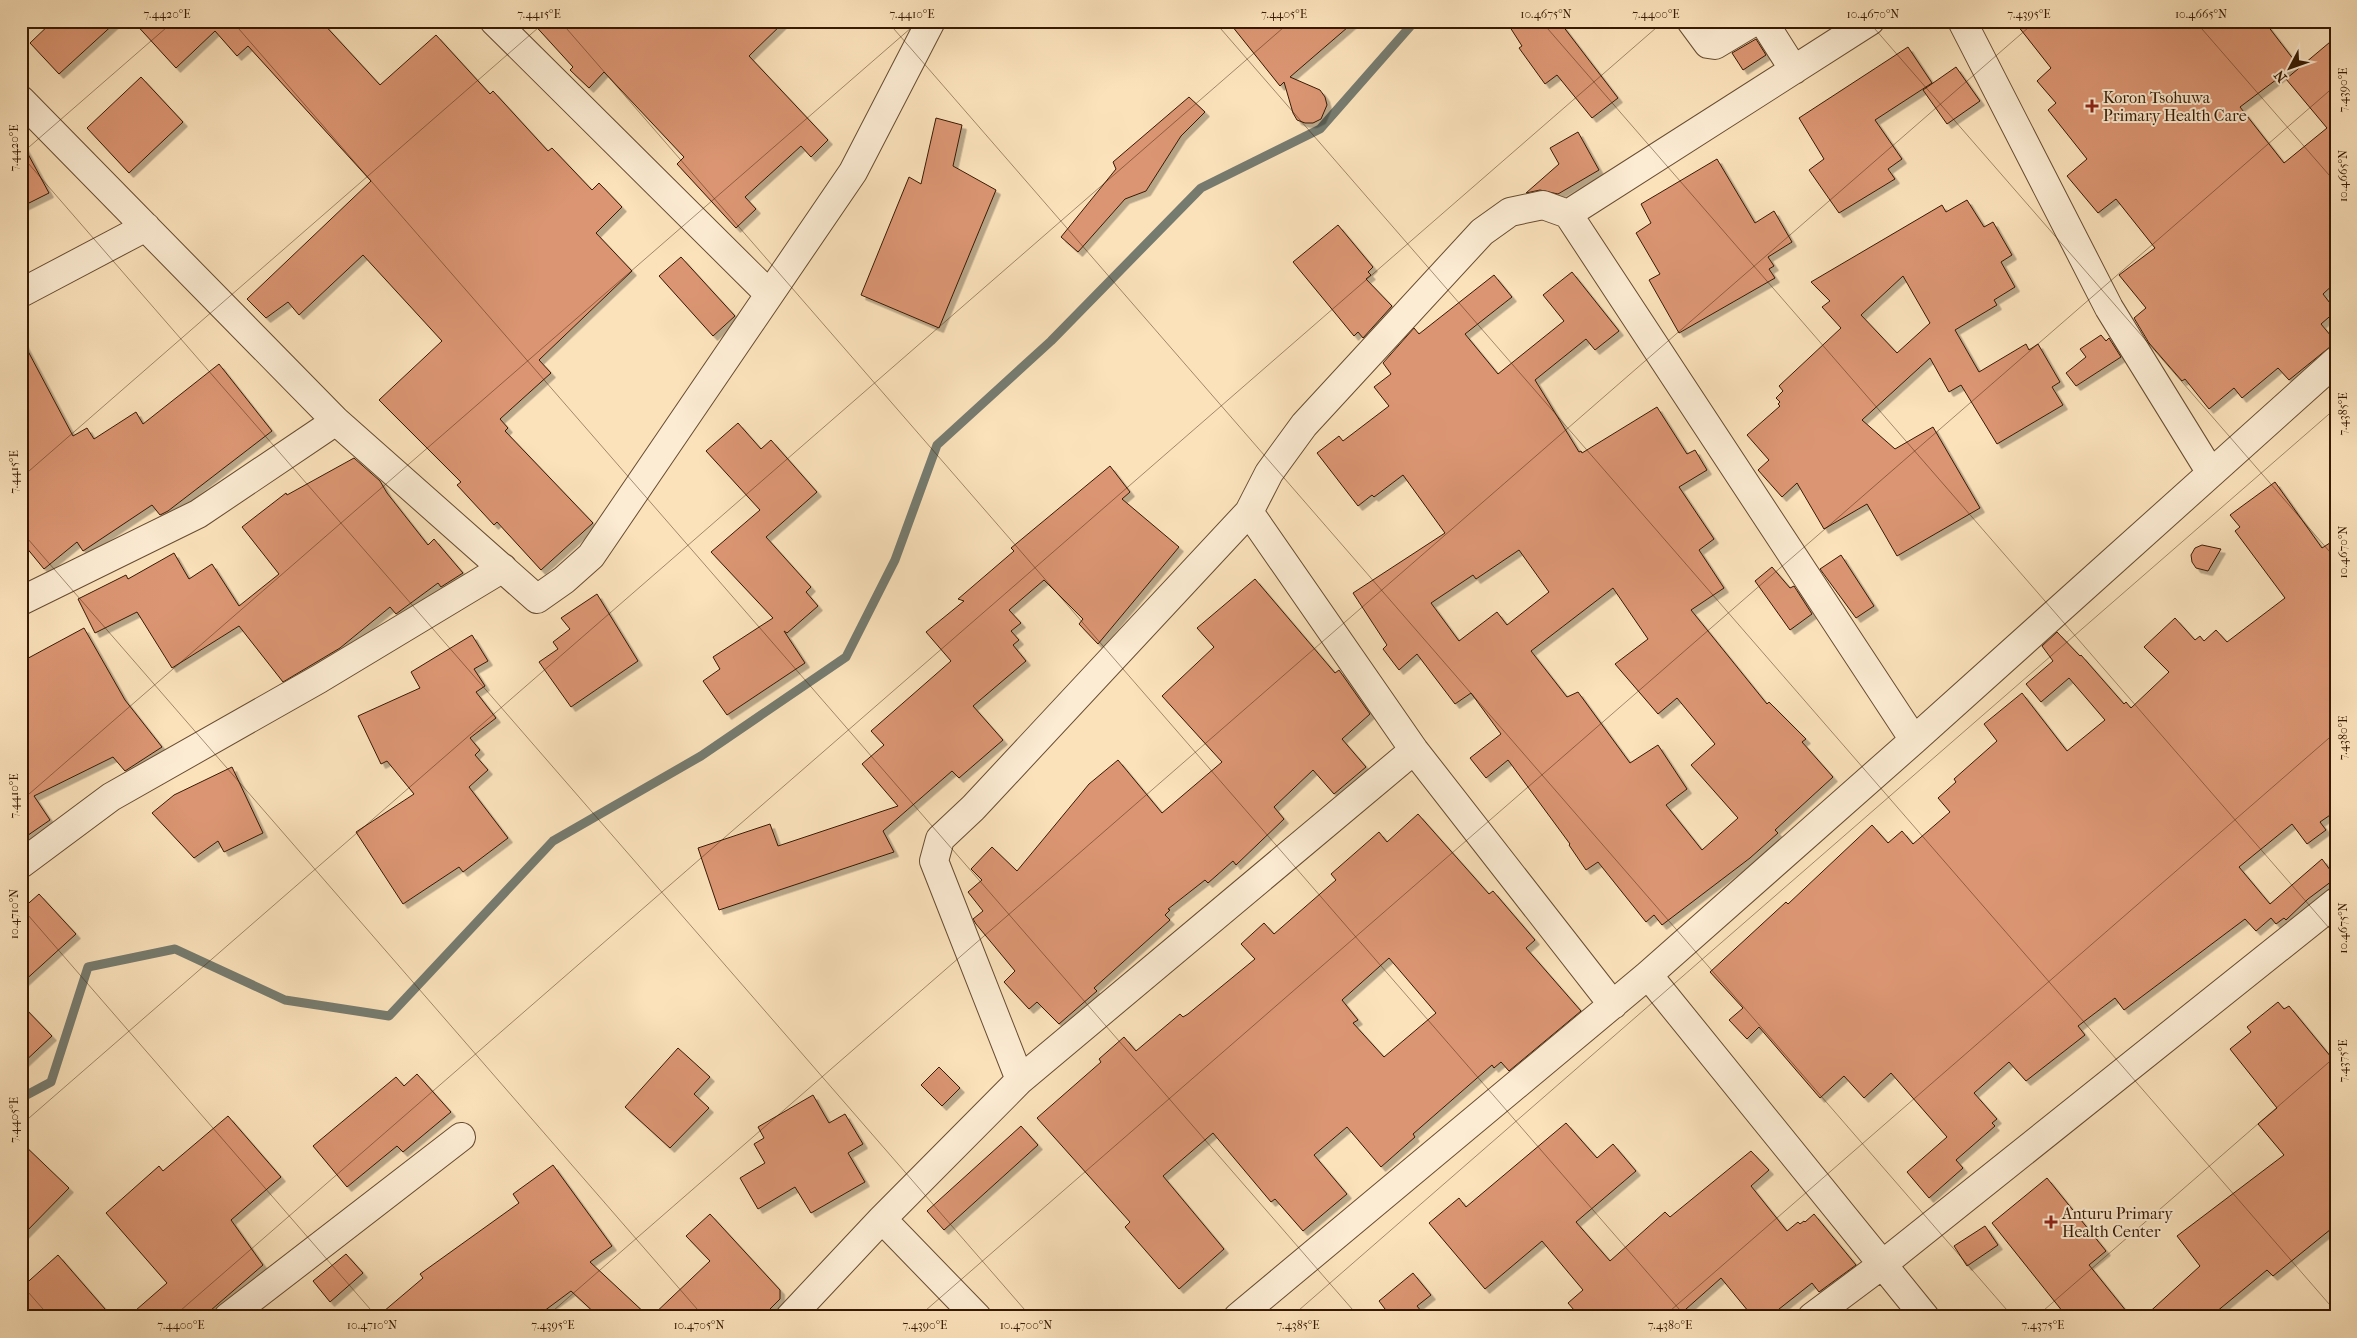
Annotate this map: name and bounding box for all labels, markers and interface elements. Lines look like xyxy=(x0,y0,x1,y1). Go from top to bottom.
text: 7.4420°E xyxy=(144,7,190,21)
text: 7.4415°E xyxy=(517,7,561,21)
text: 7.4410°E xyxy=(890,7,934,21)
text: 7.4405°E xyxy=(1261,7,1307,21)
text: 10.4675°N xyxy=(1520,7,1572,21)
text: 7.4400°E xyxy=(1632,7,1680,21)
text: 10.4670°N xyxy=(1847,7,1899,21)
text: 7.4395°E xyxy=(2007,7,2051,21)
text: 10.4665°N xyxy=(2175,7,2227,21)
north arrow xyxy=(2264,42,2314,92)
text: N xyxy=(2270,66,2290,86)
text: 7.4390°E xyxy=(2336,68,2350,112)
place label: Koron Tsohuwa Primary Health Care xyxy=(2103,88,2247,125)
marker: Koron Tsohuwa Primary Health Care xyxy=(2085,99,2099,113)
text: 7.4420°E xyxy=(7,125,21,171)
text: 10.4665°N xyxy=(2336,150,2350,202)
text: 7.4385°E xyxy=(2336,392,2350,436)
text: 7.4415°E xyxy=(7,450,21,494)
text: 10.4670°N xyxy=(2336,526,2350,578)
text: 7.4380°E xyxy=(2336,716,2350,760)
text: 7.4410°E xyxy=(7,774,21,818)
text: 10.4710°N xyxy=(7,889,21,939)
text: 10.4675°N xyxy=(2336,902,2350,954)
text: 7.4375°E xyxy=(2336,1040,2350,1082)
text: 7.4405°E xyxy=(7,1097,21,1143)
place label: Anturu Primary Health Center xyxy=(2061,1204,2173,1241)
marker: Anturu Primary Health Center xyxy=(2044,1215,2058,1229)
text: 7.4400°E xyxy=(157,1318,205,1332)
text: 10.4710°N xyxy=(347,1318,397,1332)
text: 7.4395°E xyxy=(531,1318,575,1332)
text: 10.4705°N xyxy=(673,1318,725,1332)
text: 7.4390°E xyxy=(903,1318,947,1332)
text: 10.4700°N xyxy=(1000,1318,1052,1332)
text: 7.4385°E xyxy=(1276,1318,1320,1332)
text: 7.4380°E xyxy=(1648,1318,1692,1332)
text: 7.4375°E xyxy=(2022,1318,2064,1332)

